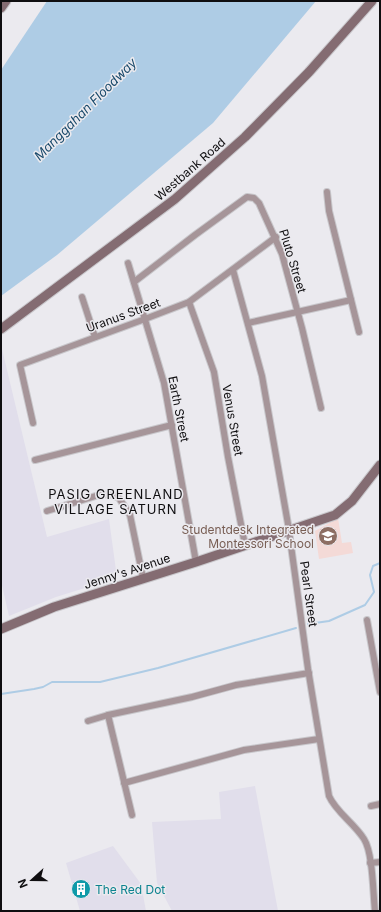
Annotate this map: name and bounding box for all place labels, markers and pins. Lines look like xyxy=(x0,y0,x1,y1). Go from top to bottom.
place label: Studentdesk Integrated Montessori School xyxy=(182,522,314,551)
school or university icon: Studentdesk Integrated Montessori School xyxy=(317,525,339,547)
building icon: The Red Dot xyxy=(70,878,92,900)
place label: The Red Dot xyxy=(95,882,165,897)

